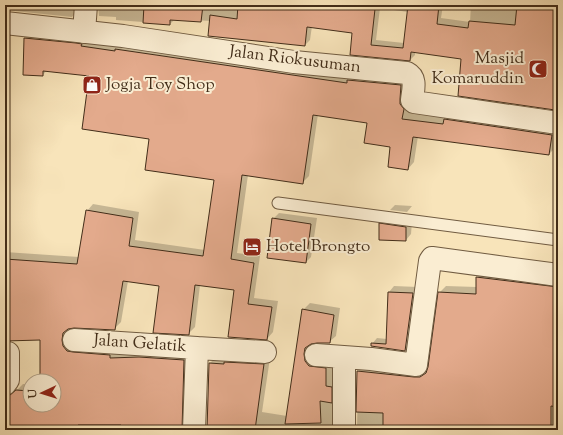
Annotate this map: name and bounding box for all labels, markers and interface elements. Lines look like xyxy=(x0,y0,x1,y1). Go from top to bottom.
street label: Jalan Riokusuman xyxy=(227,40,362,80)
place label: Masjid Komaruddin xyxy=(431,47,524,91)
mosque icon: Masjid Komaruddin xyxy=(527,58,549,80)
place label: Jogja Toy Shop xyxy=(105,73,215,97)
shop icon: Jogja Toy Shop xyxy=(81,74,103,96)
place label: Hotel Brongto xyxy=(266,235,370,259)
hotel icon: Hotel Brongto xyxy=(241,236,263,258)
street label: Jalan Gelatik xyxy=(92,329,187,359)
north arrow xyxy=(22,373,62,413)
text: U xyxy=(25,389,41,400)

